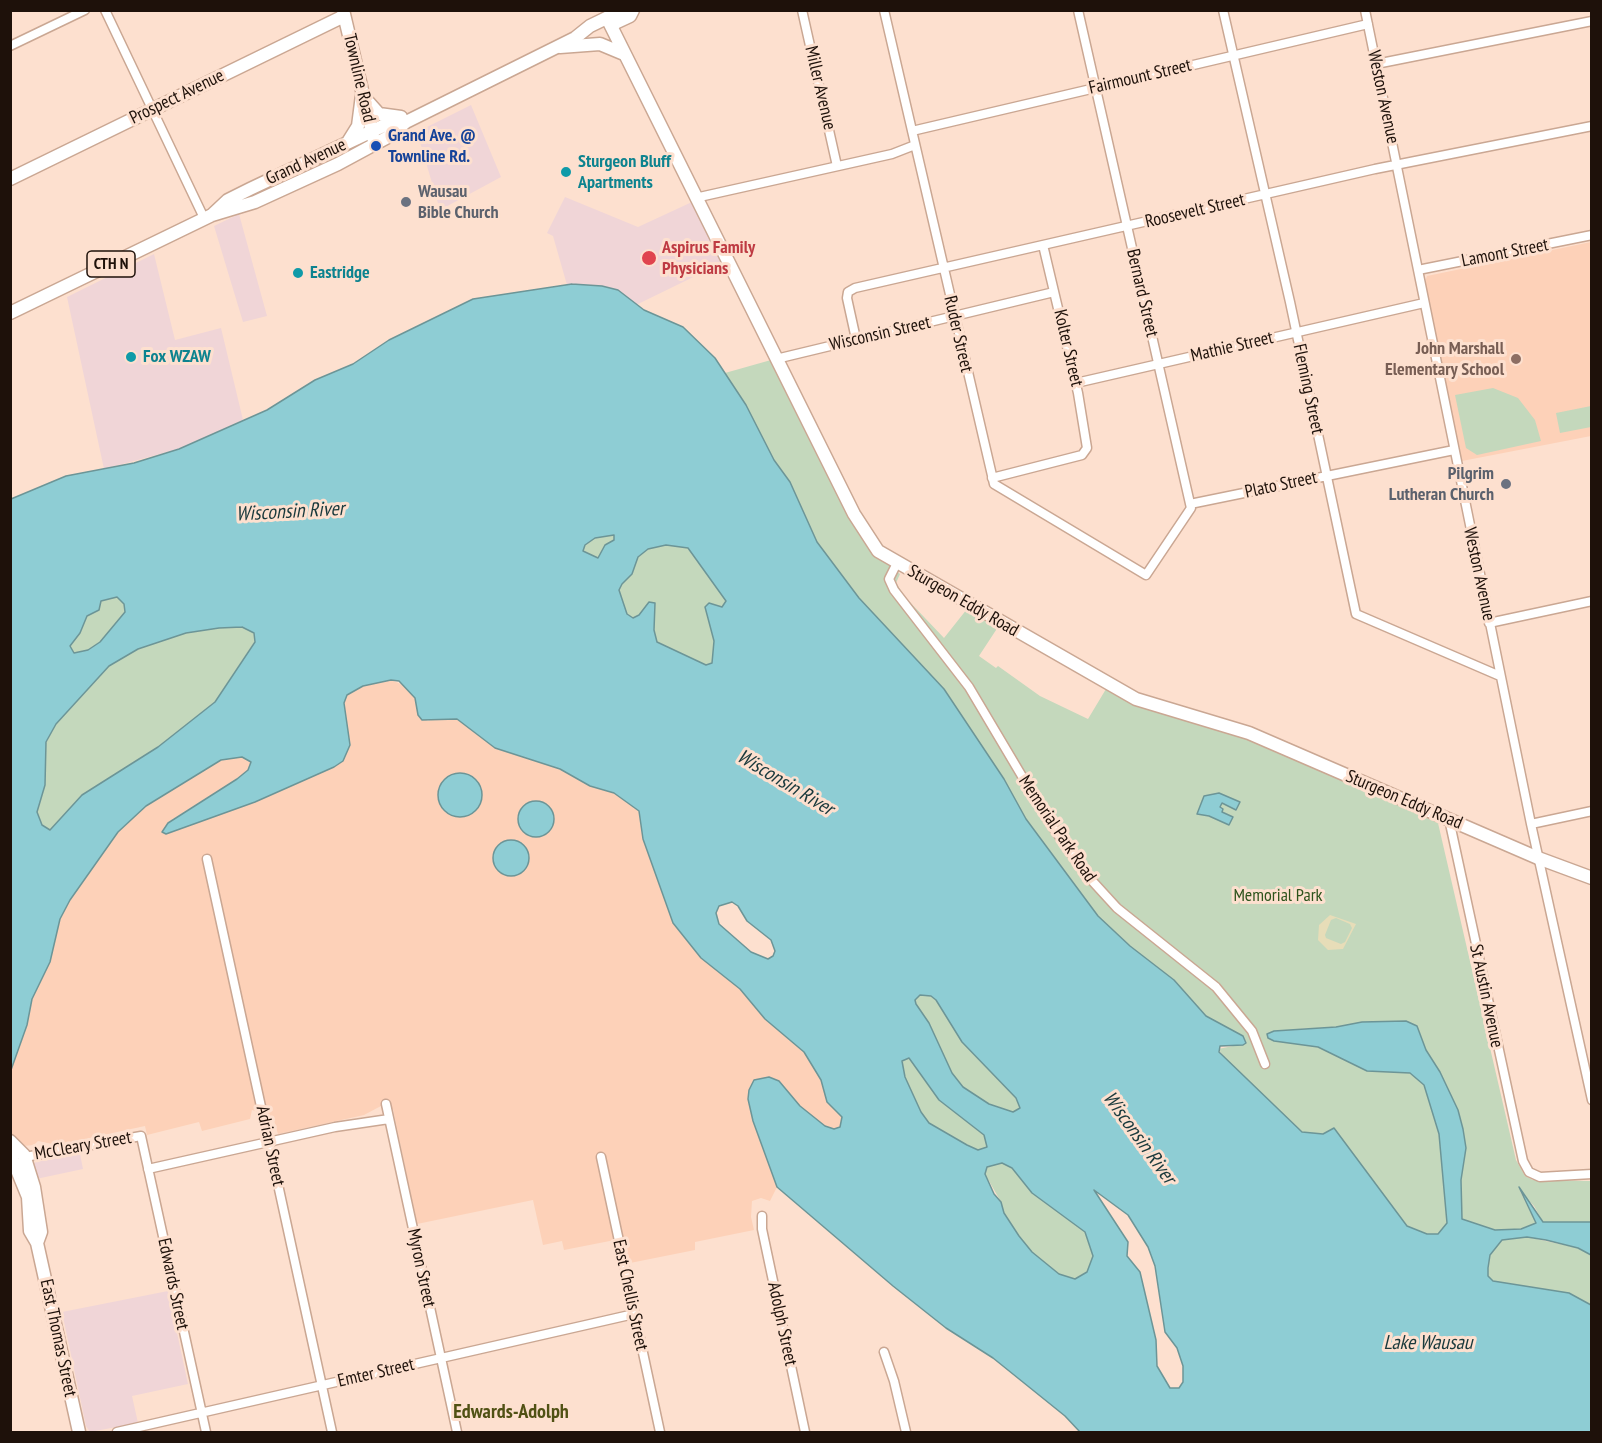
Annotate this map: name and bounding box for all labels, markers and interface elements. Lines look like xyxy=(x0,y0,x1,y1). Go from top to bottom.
street label: Townline Road xyxy=(338,32,380,124)
street label: Miller Avenue xyxy=(800,44,840,132)
street label: Weston Avenue xyxy=(1363,48,1403,146)
street label: Fairmount Street xyxy=(1087,55,1193,99)
street label: Prospect Avenue xyxy=(126,65,228,129)
place label: Grand Ave. @ Townline Rd. xyxy=(388,125,476,168)
street label: Grand Avenue xyxy=(262,134,350,190)
marker: Grand Ave. @ Townline Rd. xyxy=(369,139,383,153)
place label: Sturgeon Bluff Apartments xyxy=(578,151,671,194)
marker: Sturgeon Bluff Apartments xyxy=(559,165,573,179)
place label: Wausau Bible Church xyxy=(418,181,499,224)
street label: Roosevelt Street xyxy=(1143,189,1247,233)
marker: Wausau Bible Church xyxy=(399,195,413,209)
street label: Lamont Street xyxy=(1460,234,1550,272)
place label: Aspirus Family Physicians xyxy=(662,237,755,280)
street label: Bernard Street xyxy=(1121,247,1163,339)
marker: Aspirus Family Physicians xyxy=(640,249,658,267)
road number: CTH N xyxy=(87,251,135,277)
place label: Eastridge xyxy=(310,262,370,284)
marker: Eastridge xyxy=(291,266,305,280)
street label: Ruder Street xyxy=(939,294,977,374)
street label: Kolter Street xyxy=(1049,307,1087,389)
street label: Wisconsin Street xyxy=(827,312,933,356)
street label: Mathie Street xyxy=(1189,327,1275,367)
place label: John Marshall Elementary School xyxy=(1385,338,1504,380)
street label: Fleming Street xyxy=(1288,342,1328,436)
place label: Fox WZAW xyxy=(143,346,211,368)
marker: Fox WZAW xyxy=(124,350,138,364)
marker: John Marshall Elementary School xyxy=(1509,352,1523,366)
place label: Pilgrim Lutheran Church xyxy=(1389,463,1494,506)
street label: Plato Street xyxy=(1243,467,1319,503)
marker: Pilgrim Lutheran Church xyxy=(1499,477,1513,491)
water label: Wisconsin River xyxy=(235,497,345,527)
street label: Weston Avenue xyxy=(1459,525,1499,623)
street label: Sturgeon Eddy Road xyxy=(904,561,1022,641)
water label: Wisconsin River xyxy=(732,745,838,821)
street label: Sturgeon Eddy Road xyxy=(1342,766,1466,834)
street label: Memorial Park Road xyxy=(1013,772,1101,886)
park label: Memorial Park xyxy=(1233,885,1323,907)
street label: St Austin Avenue xyxy=(1465,942,1507,1050)
water label: Wisconsin River xyxy=(1097,1087,1181,1189)
street label: Adrian Street xyxy=(251,1104,289,1188)
street label: McCleary Street xyxy=(33,1127,133,1165)
street label: Myron Street xyxy=(402,1227,440,1309)
street label: Edwards Street xyxy=(153,1236,193,1332)
street label: East Chellis Street xyxy=(608,1238,652,1352)
street label: East Thomas Street xyxy=(35,1277,81,1399)
street label: Adolph Street xyxy=(763,1280,801,1368)
water label: Lake Wausau xyxy=(1384,1331,1472,1355)
street label: Emter Street xyxy=(336,1354,416,1392)
district label: Edwards-Adolph xyxy=(453,1400,569,1424)

